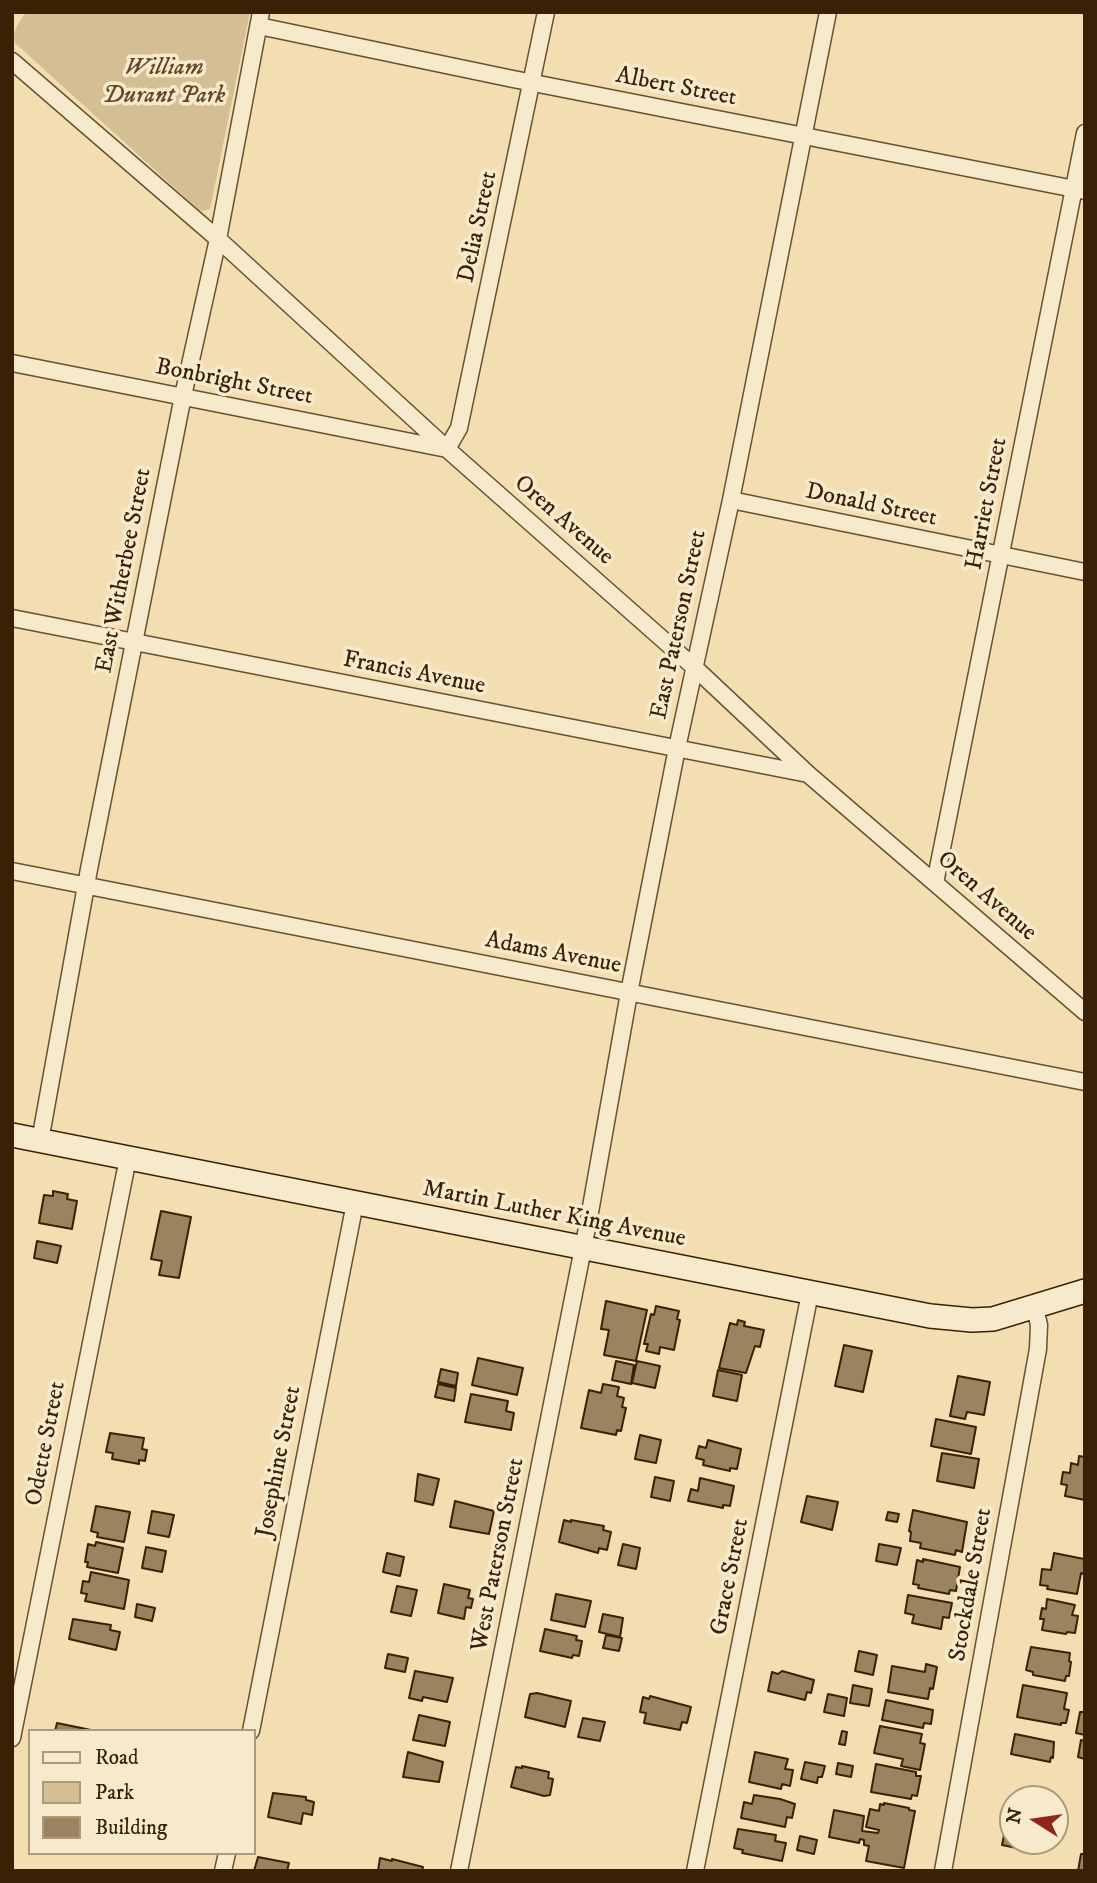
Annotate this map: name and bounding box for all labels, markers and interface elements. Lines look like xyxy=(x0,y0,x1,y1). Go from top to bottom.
park label: William Durant Park xyxy=(103,55,225,111)
street label: Albert Street xyxy=(613,62,739,114)
street label: Delia Street xyxy=(453,169,505,285)
street label: Bonbright Street xyxy=(153,354,315,412)
street label: Harriet Street xyxy=(961,436,1015,572)
street label: East Witherbee Street xyxy=(91,466,159,676)
street label: Oren Avenue xyxy=(507,470,619,572)
street label: Donald Street xyxy=(803,478,939,534)
street label: East Paterson Street xyxy=(646,528,714,722)
street label: Francis Avenue xyxy=(341,646,487,702)
street label: Oren Avenue xyxy=(930,846,1042,948)
street label: Adams Avenue xyxy=(483,927,623,981)
street label: Martin Luther King Avenue xyxy=(420,1175,688,1255)
street label: Odette Street xyxy=(21,1379,73,1509)
street label: Josephine Street xyxy=(251,1384,309,1540)
street label: West Paterson Street xyxy=(466,1456,532,1654)
street label: Stockdale Street xyxy=(944,1506,1000,1664)
street label: Grace Street xyxy=(706,1516,756,1638)
legend xyxy=(28,1729,256,1855)
text: Road xyxy=(95,1745,139,1771)
text: Park xyxy=(95,1780,134,1806)
north arrow xyxy=(999,1785,1069,1855)
text: N xyxy=(1002,1806,1028,1826)
text: Building xyxy=(95,1815,167,1841)

